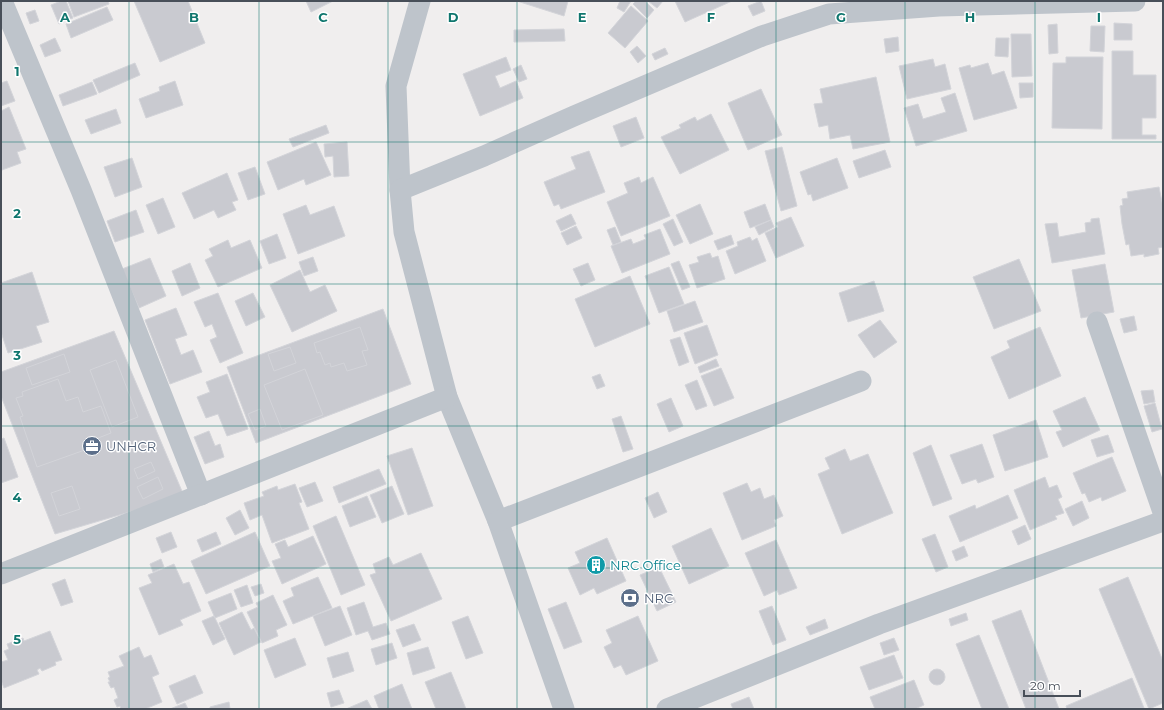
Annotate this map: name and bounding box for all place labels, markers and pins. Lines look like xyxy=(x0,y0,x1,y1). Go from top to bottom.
office icon: UNHCR xyxy=(81,435,103,457)
place label: UNHCR xyxy=(106,438,156,454)
building icon: NRC Office xyxy=(585,554,607,576)
place label: NRC Office xyxy=(610,557,681,573)
bank icon: NRC xyxy=(619,587,641,609)
place label: NRC xyxy=(644,590,673,606)

